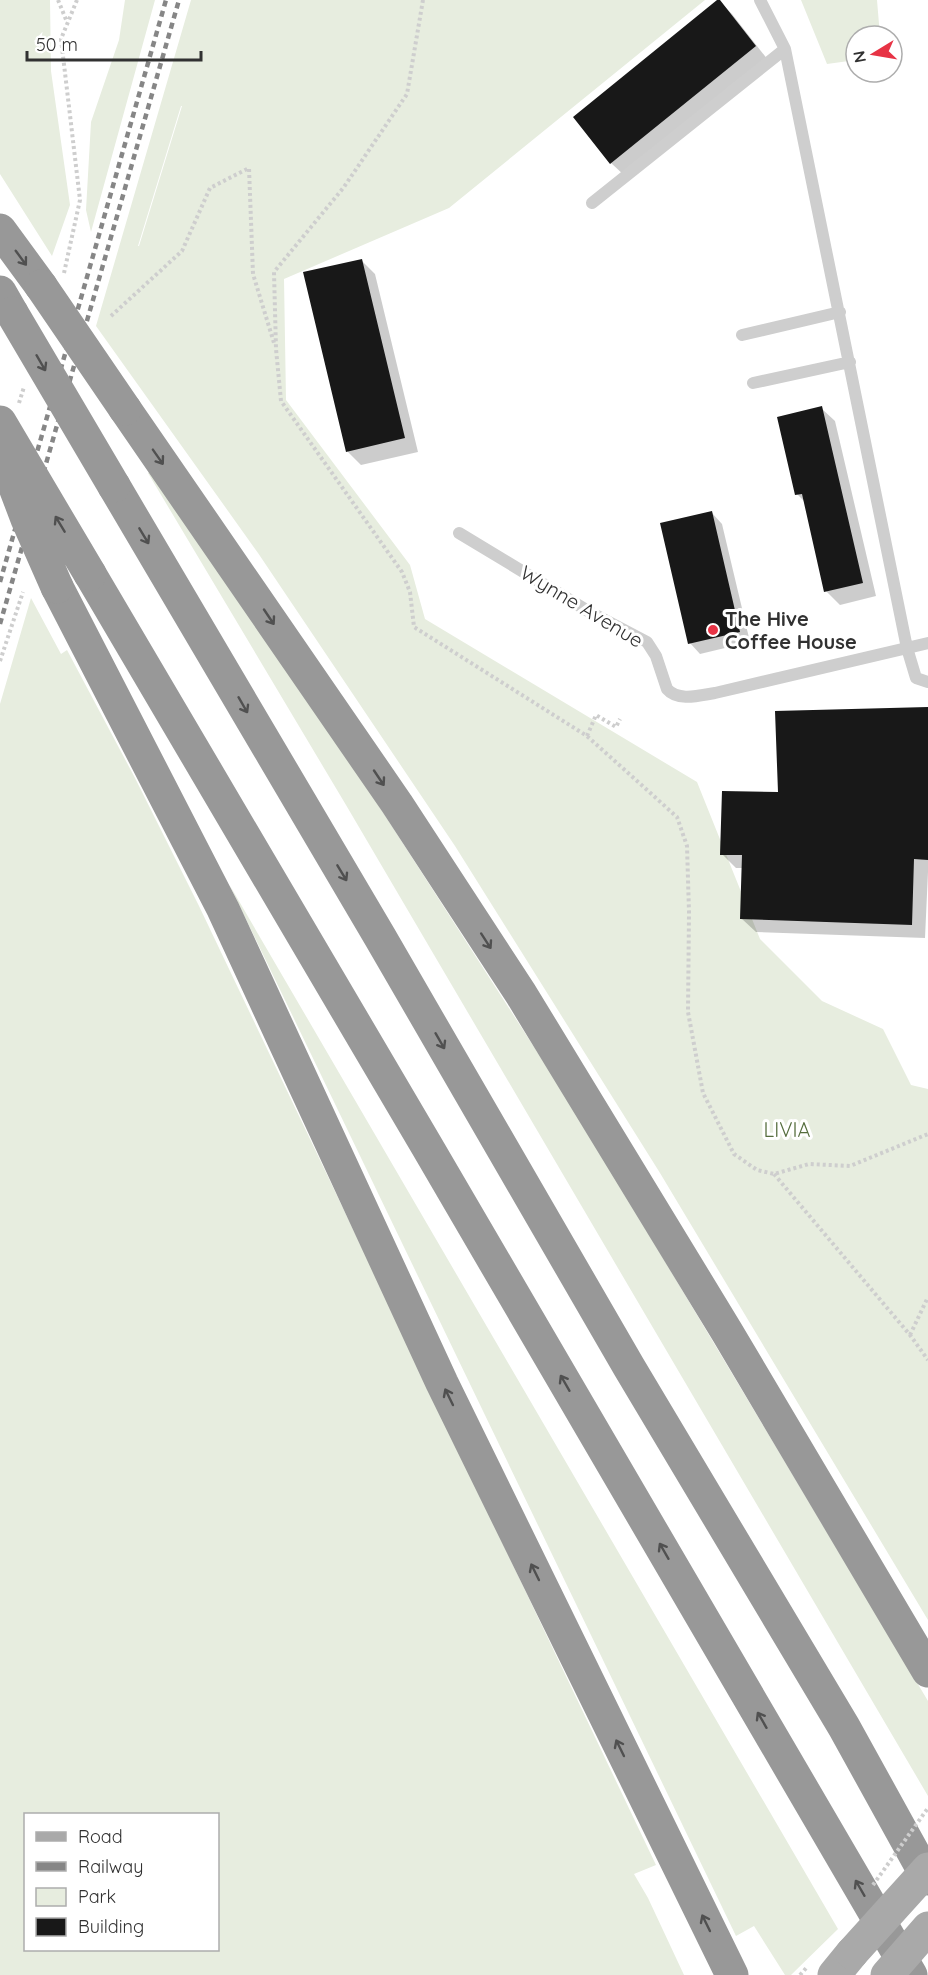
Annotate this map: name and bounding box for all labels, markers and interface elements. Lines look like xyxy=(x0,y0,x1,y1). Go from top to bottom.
scale bar xyxy=(27,24,201,62)
north arrow xyxy=(844,24,904,84)
text: 50 m xyxy=(36,33,78,56)
text: N xyxy=(848,49,870,65)
one-way arrow xyxy=(14,249,27,265)
one-way arrow xyxy=(36,354,48,371)
one-way arrow xyxy=(152,448,164,464)
one-way arrow xyxy=(53,516,65,533)
one-way arrow xyxy=(139,527,151,544)
street label: Wynne Avenue xyxy=(516,559,648,653)
place label: The Hive Coffee House xyxy=(725,606,857,654)
one-way arrow xyxy=(263,608,275,625)
marker: The Hive Coffee House xyxy=(706,623,720,637)
one-way arrow xyxy=(238,695,249,713)
one-way arrow xyxy=(373,769,385,786)
one-way arrow xyxy=(336,864,348,881)
one-way arrow xyxy=(480,932,492,949)
one-way arrow xyxy=(434,1032,446,1049)
park label: LIVIA xyxy=(764,1117,810,1142)
one-way arrow xyxy=(559,1375,571,1392)
one-way arrow xyxy=(442,1389,454,1407)
one-way arrow xyxy=(657,1543,669,1560)
one-way arrow xyxy=(529,1564,540,1582)
one-way arrow xyxy=(756,1712,768,1729)
one-way arrow xyxy=(613,1739,625,1757)
legend xyxy=(24,1813,219,1951)
text: Road xyxy=(78,1825,123,1848)
text: Railway xyxy=(78,1855,144,1878)
one-way arrow xyxy=(854,1880,866,1897)
text: Park xyxy=(78,1885,116,1908)
one-way arrow xyxy=(700,1914,711,1932)
text: Building xyxy=(78,1915,144,1938)

